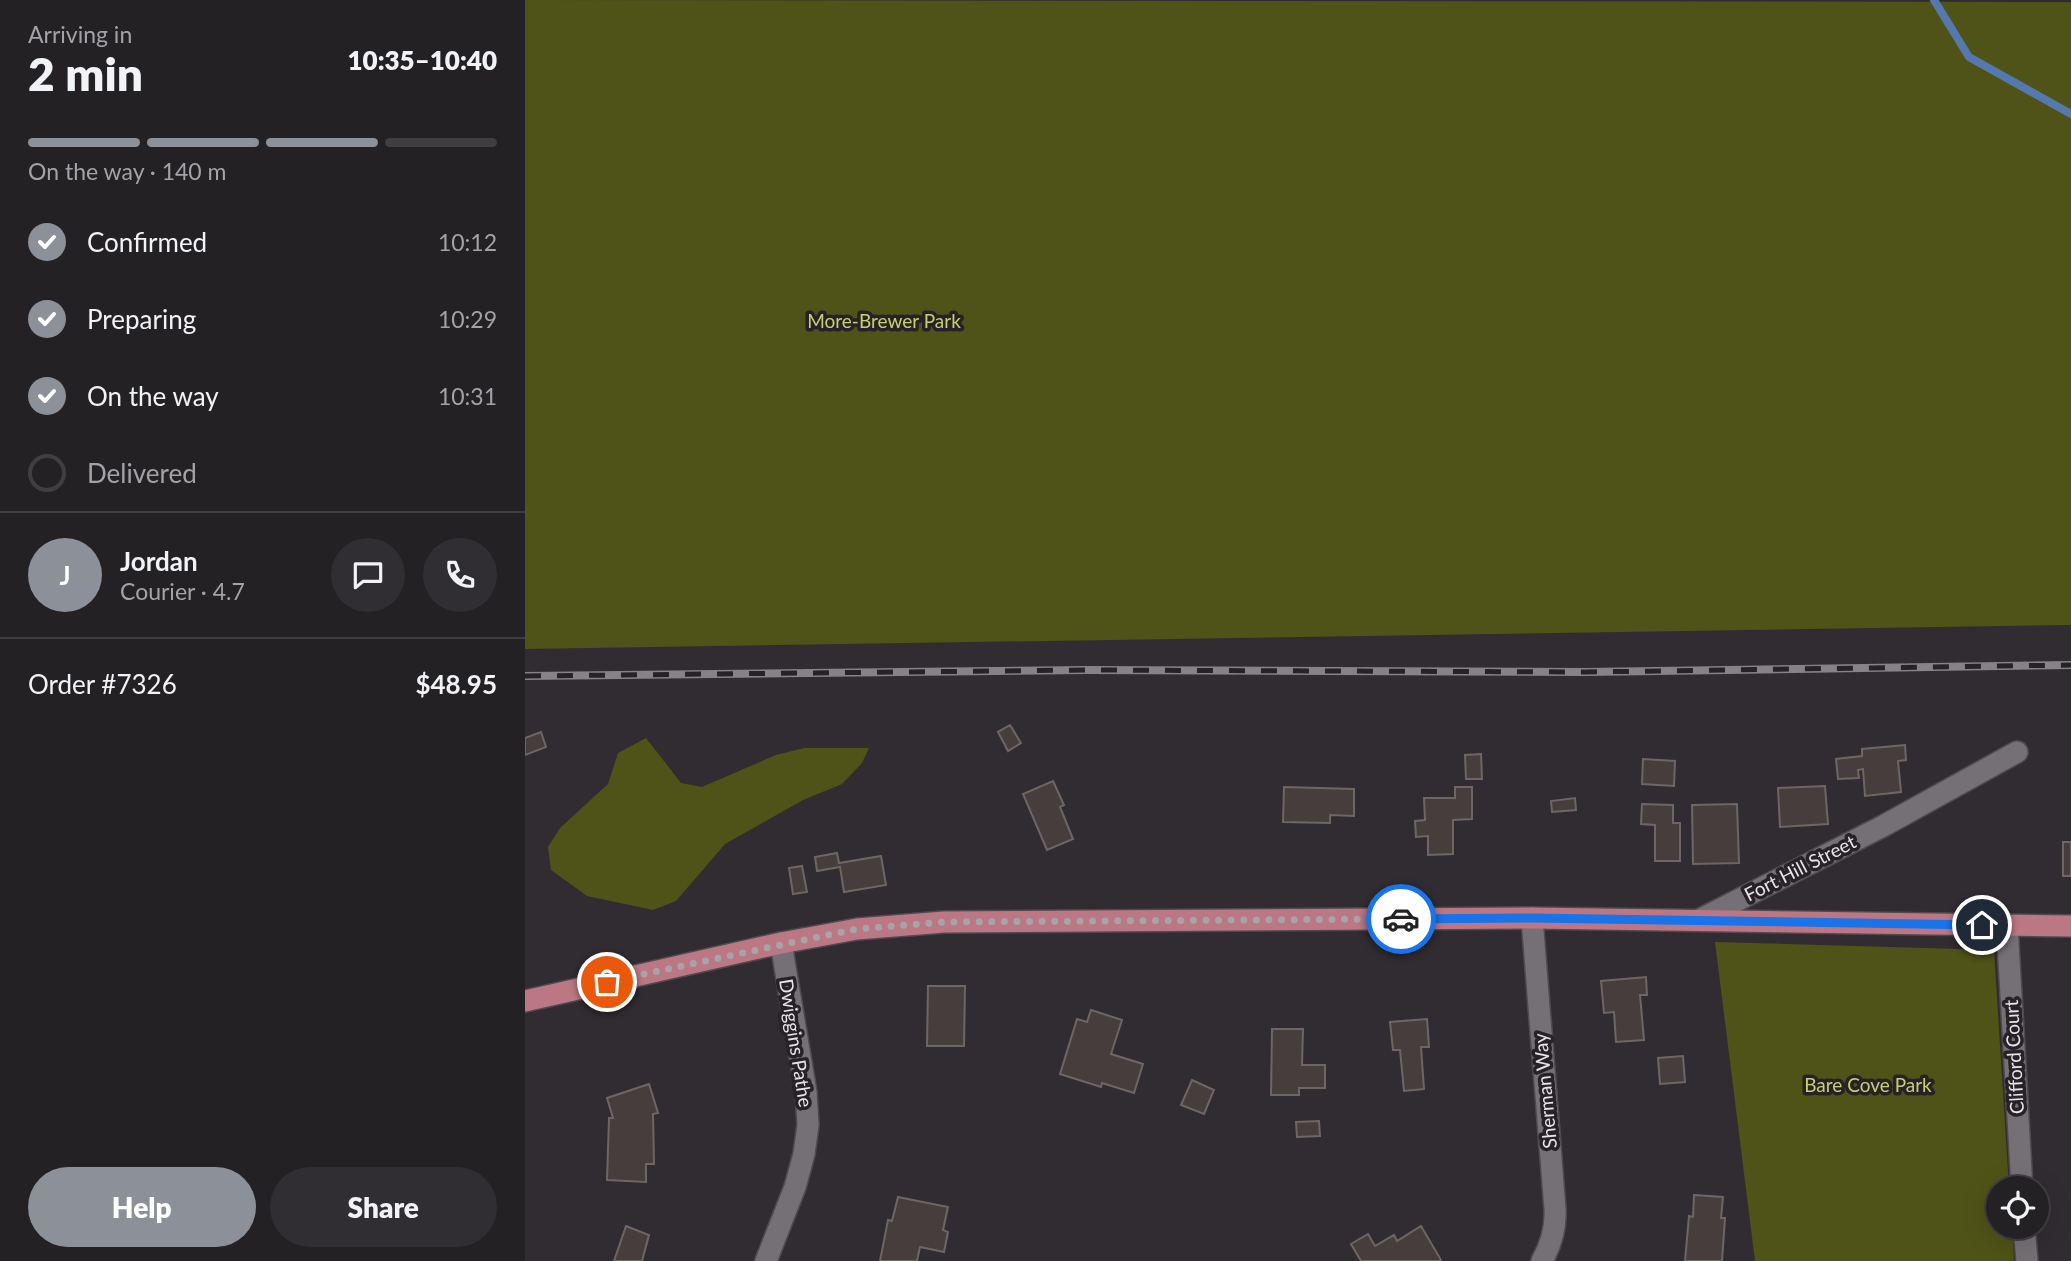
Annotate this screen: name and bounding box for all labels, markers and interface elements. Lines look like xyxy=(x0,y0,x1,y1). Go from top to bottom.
text: Arriving in xyxy=(28,20,132,48)
text: 10:35–10:40 xyxy=(347,44,497,76)
text: 2 min xyxy=(28,46,143,101)
text: On the way · 140 m xyxy=(28,157,227,185)
icon: check xyxy=(28,223,66,261)
text: Confirmed xyxy=(87,226,207,258)
text: 10:12 xyxy=(438,228,497,256)
icon: check xyxy=(28,300,66,338)
text: Preparing xyxy=(87,303,196,335)
text: 10:29 xyxy=(438,305,497,333)
park label: More-Brewer Park xyxy=(807,309,961,332)
icon: check xyxy=(28,377,66,415)
text: On the way xyxy=(87,380,219,412)
text: 10:31 xyxy=(438,382,497,410)
text: Delivered xyxy=(87,457,197,489)
button: chat xyxy=(331,538,405,612)
button: phone xyxy=(423,538,497,612)
text: Jordan xyxy=(120,545,198,577)
text: J xyxy=(59,559,71,591)
text: Courier · 4.7 xyxy=(120,577,245,605)
text: Order #7326 xyxy=(28,668,177,700)
text: $48.95 xyxy=(415,668,497,700)
street label: Fort Hill Street xyxy=(1740,830,1860,906)
courier xyxy=(1366,884,1436,954)
pin xyxy=(1952,895,2012,955)
icon: car xyxy=(1382,900,1420,938)
icon: home xyxy=(1963,906,2001,944)
pin xyxy=(577,952,637,1012)
icon: bag xyxy=(588,963,626,1001)
street label: Dwiggins Pathe xyxy=(775,977,818,1109)
street label: Clifford Court xyxy=(1999,999,2028,1115)
street label: Sherman Way xyxy=(1528,1032,1561,1150)
park label: Bare Cove Park xyxy=(1804,1073,1932,1096)
button: Help xyxy=(28,1167,256,1247)
button: Share xyxy=(270,1167,497,1247)
map controls xyxy=(1986,1176,2049,1239)
button: locate xyxy=(1986,1176,2049,1239)

